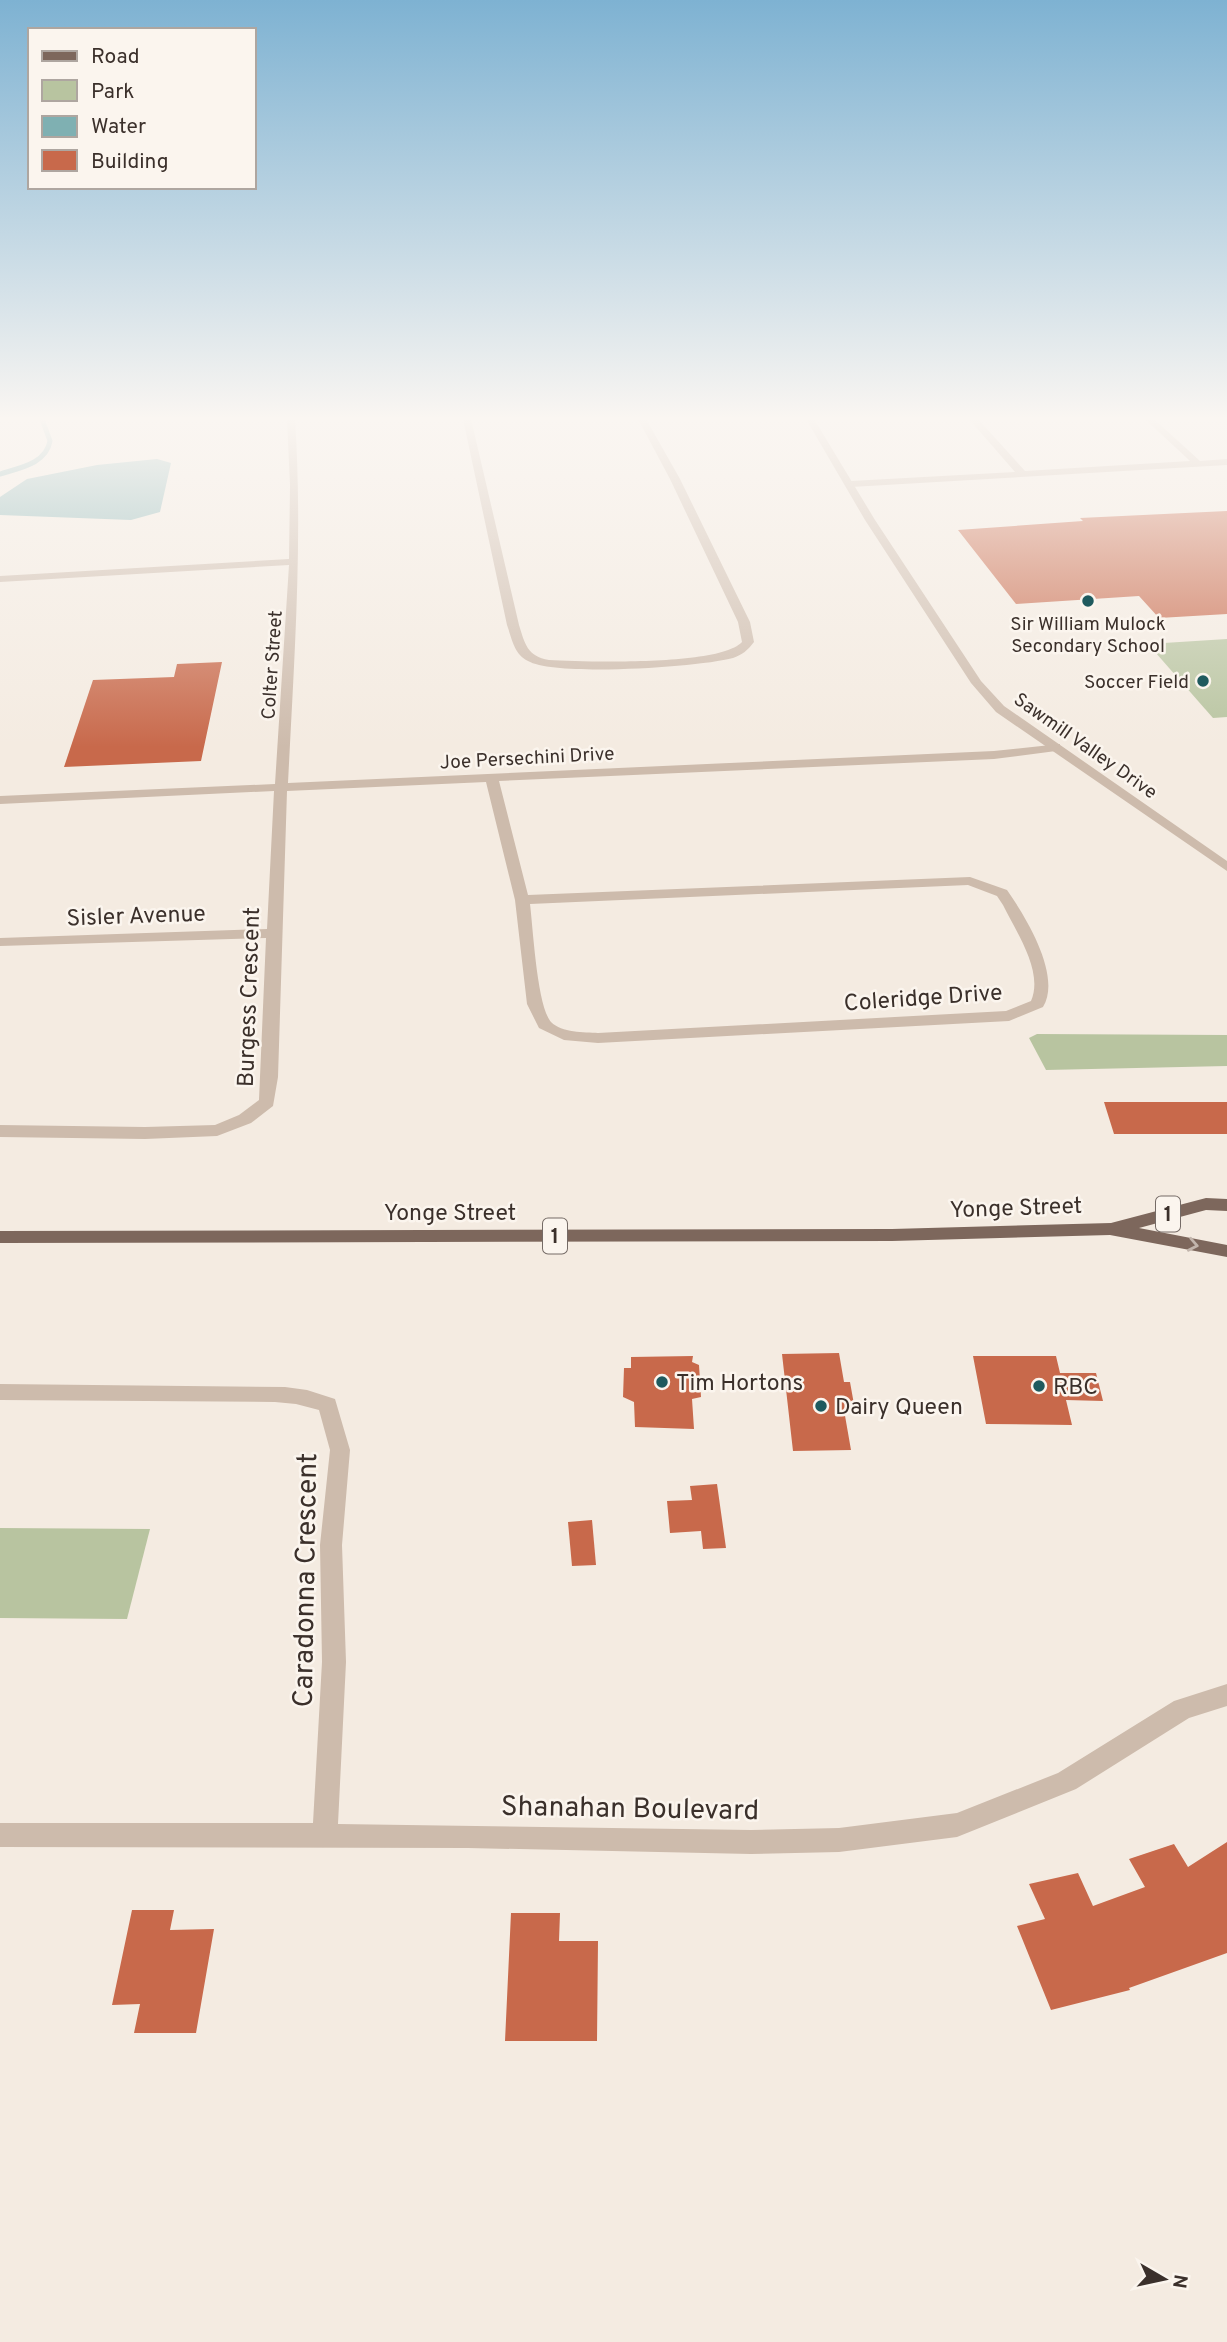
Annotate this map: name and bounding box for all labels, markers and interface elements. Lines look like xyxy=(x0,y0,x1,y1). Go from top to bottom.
legend xyxy=(28,28,256,189)
text: Road xyxy=(91,44,140,71)
text: Park xyxy=(91,79,134,106)
text: Water xyxy=(91,114,146,141)
text: Building xyxy=(91,149,169,176)
marker: Sir William Mulock Secondary School xyxy=(1080,593,1096,609)
street label: Colter Street xyxy=(257,610,289,721)
place label: Sir William Mulock Secondary School xyxy=(1010,613,1166,659)
place label: Soccer Field xyxy=(1084,671,1189,695)
marker: Soccer Field xyxy=(1195,673,1211,689)
street label: Sawmill Valley Drive xyxy=(1008,688,1161,805)
street label: Joe Persechini Drive xyxy=(439,742,615,776)
street label: Sisler Avenue xyxy=(66,901,206,934)
street label: Burgess Crescent xyxy=(233,907,268,1088)
street label: Coleridge Drive xyxy=(843,979,1004,1020)
street label: Yonge Street xyxy=(949,1193,1083,1226)
road number: 1 xyxy=(1156,1196,1180,1232)
street label: Yonge Street xyxy=(384,1200,516,1229)
road number: 1 xyxy=(543,1218,567,1254)
one-way arrow xyxy=(1187,1237,1199,1252)
place label: Tim Hortons xyxy=(676,1370,803,1399)
marker: Tim Hortons xyxy=(654,1374,670,1390)
place label: RBC xyxy=(1053,1374,1098,1403)
marker: RBC xyxy=(1031,1378,1047,1394)
place label: Dairy Queen xyxy=(835,1394,963,1423)
marker: Dairy Queen xyxy=(813,1398,829,1414)
street label: Caradonna Crescent xyxy=(287,1452,327,1708)
street label: Shanahan Boulevard xyxy=(500,1790,759,1830)
north arrow xyxy=(1129,2244,1199,2314)
text: N xyxy=(1166,2273,1192,2290)

